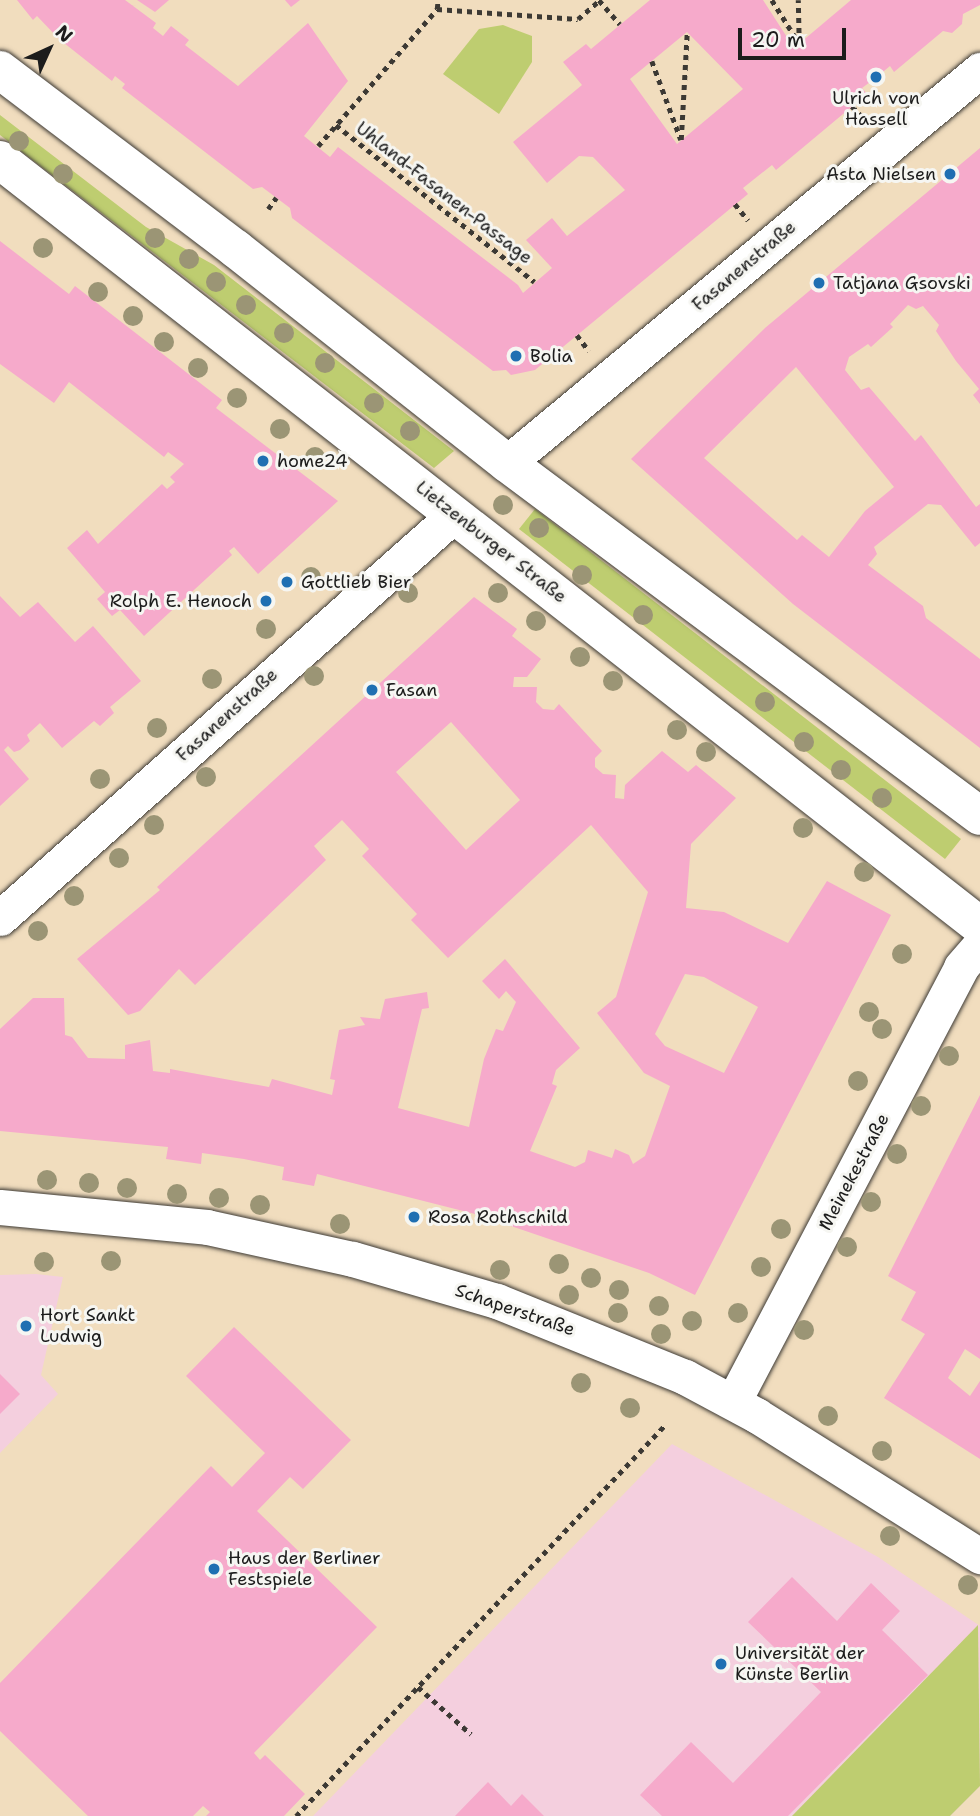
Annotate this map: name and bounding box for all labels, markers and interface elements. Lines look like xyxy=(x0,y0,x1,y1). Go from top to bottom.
north arrow xyxy=(14,14,84,84)
scale bar xyxy=(742,14,850,58)
text: N xyxy=(50,20,78,48)
text: 20 m xyxy=(751,26,805,54)
marker: Ulrich von Hassell xyxy=(868,69,884,85)
place label: Ulrich von Hassell xyxy=(832,88,920,130)
street label: Uhland-Fasanen-Passage xyxy=(352,117,536,269)
place label: Asta Nielsen xyxy=(826,163,936,185)
marker: Asta Nielsen xyxy=(942,166,958,182)
street label: Fasanenstraße xyxy=(688,216,800,316)
place label: Tatjana Gsovski xyxy=(833,272,971,294)
marker: Tatjana Gsovski xyxy=(811,275,827,291)
place label: Bolia xyxy=(530,345,573,367)
marker: Bolia xyxy=(508,348,524,364)
place label: home24 xyxy=(277,450,347,472)
marker: home24 xyxy=(255,453,271,469)
street label: Lietzenburger Straße xyxy=(411,476,571,608)
place label: Gottlieb Bier xyxy=(301,571,411,593)
marker: Gottlieb Bier xyxy=(279,574,295,590)
place label: Rolph E. Henoch xyxy=(110,590,252,612)
marker: Rolph E. Henoch xyxy=(258,593,274,609)
street label: Fasanenstraße xyxy=(172,664,282,766)
place label: Fasan xyxy=(386,679,437,701)
marker: Fasan xyxy=(364,682,380,698)
street label: Meinekestraße xyxy=(814,1110,894,1234)
place label: Rosa Rothschild xyxy=(428,1206,568,1228)
marker: Rosa Rothschild xyxy=(406,1209,422,1225)
street label: Schaperstraße xyxy=(452,1279,578,1341)
place label: Hort Sankt Ludwig xyxy=(40,1305,135,1348)
marker: Hort Sankt Ludwig xyxy=(18,1318,34,1334)
place label: Haus der Berliner Festspiele xyxy=(228,1548,381,1590)
marker: Haus der Berliner Festspiele xyxy=(206,1561,222,1577)
place label: Universität der Künste Berlin xyxy=(735,1643,865,1686)
marker: Universität der Künste Berlin xyxy=(713,1656,729,1672)

